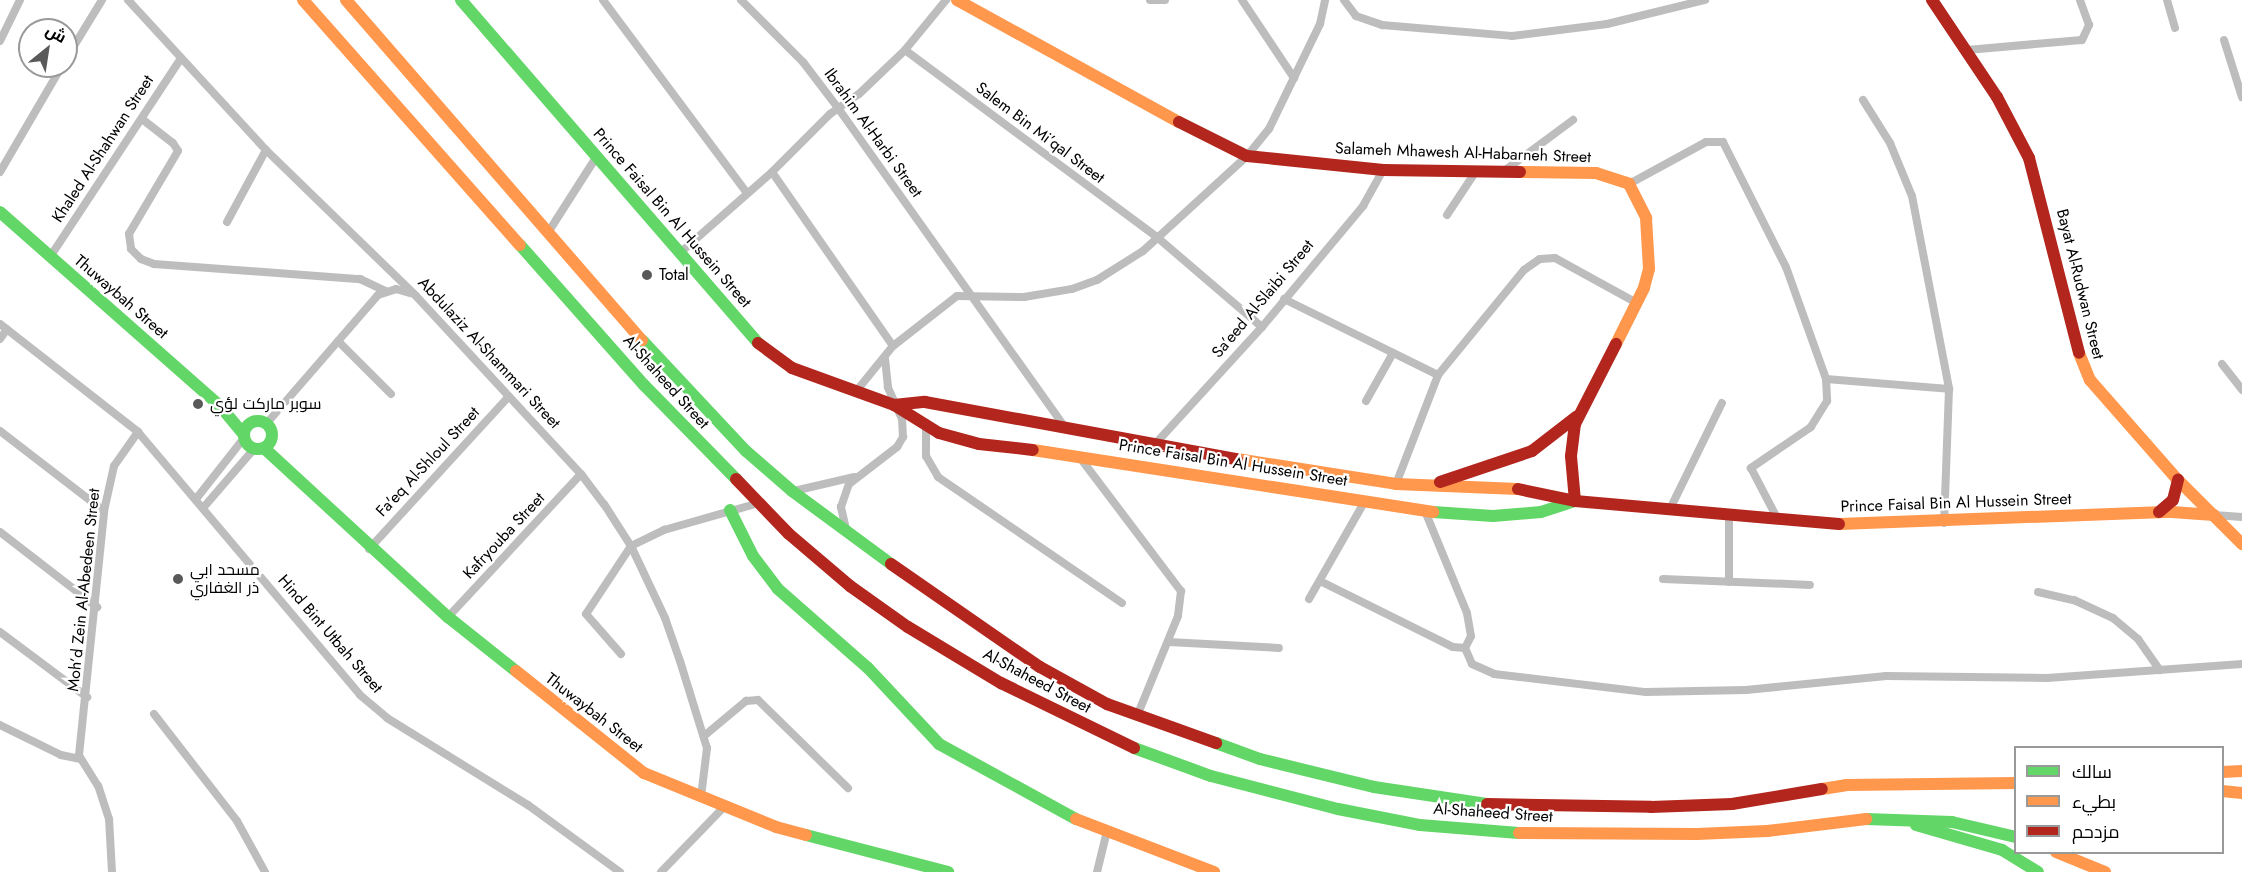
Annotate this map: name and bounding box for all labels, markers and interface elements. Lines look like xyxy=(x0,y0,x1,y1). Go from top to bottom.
north arrow xyxy=(18,18,78,78)
text: ش xyxy=(42,19,71,49)
street label: Ibrahim Al-Harbi Street xyxy=(820,65,926,201)
street label: Khaled Al-Shahwan Street xyxy=(48,72,158,226)
street label: Salem Bin Mi’qal Street xyxy=(972,78,1108,188)
street label: Prince Faisal Bin Al Hussein Street xyxy=(589,125,755,311)
street label: Salameh Mhawesh Al-Habarneh Street xyxy=(1335,139,1591,167)
street label: Bayat Al-Rudwan Street xyxy=(2052,207,2108,361)
street label: Sa’eed Al-Slaibi Street xyxy=(1208,236,1318,362)
street label: Thuwaybah Street xyxy=(70,251,172,343)
place label: Total xyxy=(659,265,689,285)
marker: Total xyxy=(640,268,654,282)
street label: Abdulaziz Al-Shammari Street xyxy=(414,273,564,433)
street label: Al-Shaheed Street xyxy=(619,331,713,433)
place label: سوبر ماركت لؤي xyxy=(210,394,321,414)
marker: سوبر ماركت لؤي xyxy=(191,397,205,411)
street label: Fa'eq Al-Shloul Street xyxy=(372,403,484,521)
street label: Prince Faisal Bin Al Hussein Street xyxy=(1117,435,1349,491)
street label: Moh’d Zein Al-Abedeen Street xyxy=(64,487,104,693)
street label: Kafryouba Street xyxy=(459,489,549,583)
street label: Prince Faisal Bin Al Hussein Street xyxy=(1840,489,2072,517)
place label: مسحد ابي ذر الغفاري xyxy=(190,560,260,598)
street label: Hind Bint Utbah Street xyxy=(274,571,386,697)
marker: مسحد ابي ذر الغفاري xyxy=(171,572,185,586)
street label: Al-Shaheed Street xyxy=(980,644,1094,718)
street label: Thuwaybah Street xyxy=(542,669,646,757)
legend xyxy=(2014,746,2224,854)
text: سالك xyxy=(2072,759,2112,785)
text: بطيء xyxy=(2072,789,2116,815)
street label: Al-Shaheed Street xyxy=(1433,799,1553,827)
text: مزدحم xyxy=(2072,819,2120,845)

